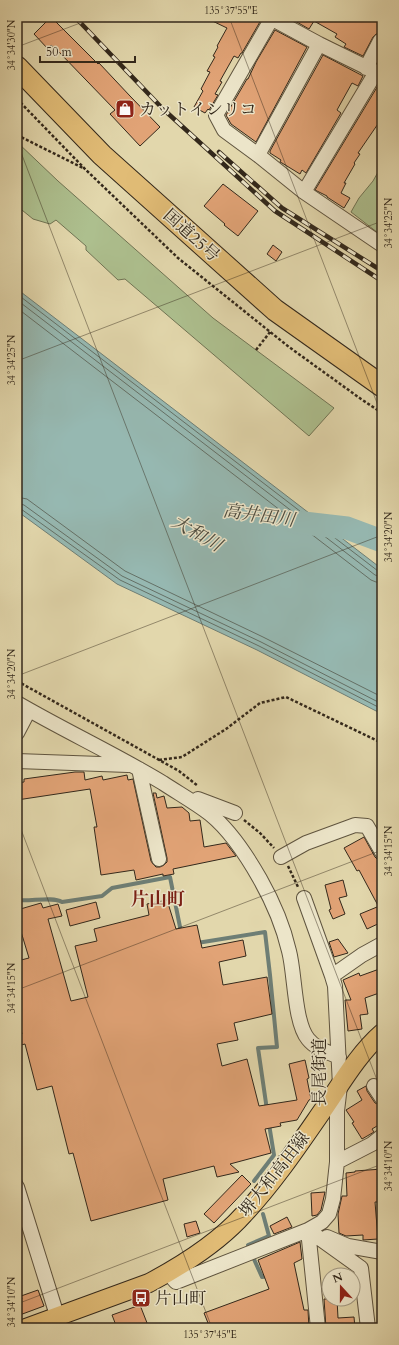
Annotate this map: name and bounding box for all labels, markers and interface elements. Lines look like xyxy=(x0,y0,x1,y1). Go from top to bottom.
text: 135°37'55"E xyxy=(204,4,258,18)
text: 34°34'30"N xyxy=(5,19,19,70)
scale bar xyxy=(40,38,135,64)
text: 50 m xyxy=(46,44,73,60)
shop icon: カットインリコ xyxy=(114,98,136,120)
place label: カットインリコ xyxy=(139,98,257,121)
text: 34°34'25"N xyxy=(382,197,396,248)
street label: 国道25号 xyxy=(159,204,225,267)
text: 34°34'25"N xyxy=(5,334,19,385)
water label: 高井田川 xyxy=(222,498,298,533)
water label: 大和川 xyxy=(167,509,228,559)
text: 34°34'20"N xyxy=(382,511,396,562)
text: 34°34'20"N xyxy=(5,648,19,699)
text: 34°34'15"N xyxy=(382,825,396,876)
district label: 片山町 xyxy=(131,887,185,912)
text: 34°34'15"N xyxy=(5,962,19,1013)
street label: 長尾街道 xyxy=(308,1038,331,1106)
street label: 堺大和高田線 xyxy=(234,1127,315,1222)
text: 34°34'10"N xyxy=(382,1140,396,1191)
north arrow xyxy=(321,1267,361,1307)
text: N xyxy=(330,1269,345,1287)
text: 34°34'10"N xyxy=(5,1276,19,1327)
bus stop icon: 片山町 xyxy=(130,1287,152,1309)
place label: 片山町 xyxy=(155,1287,206,1310)
text: 135°37'45"E xyxy=(183,1328,237,1342)

